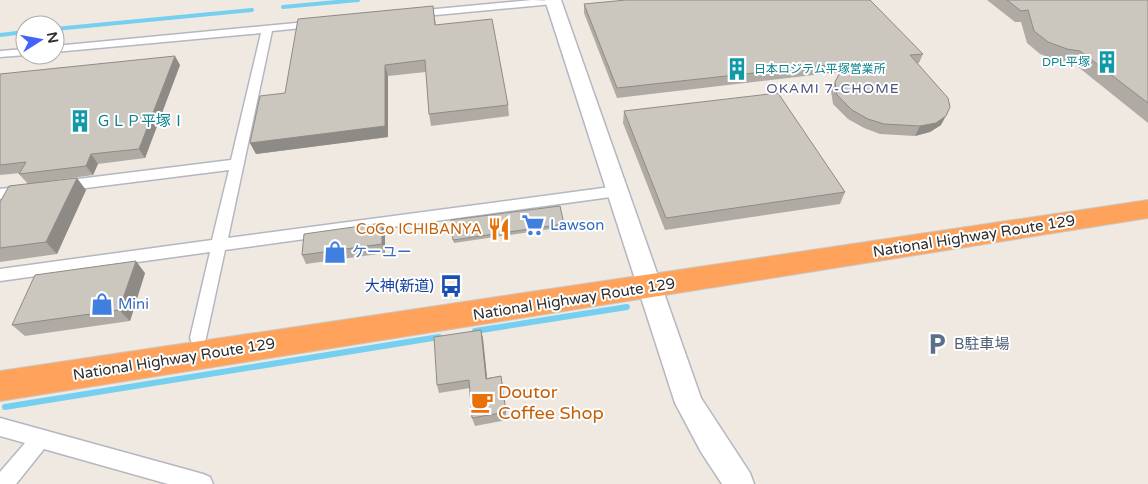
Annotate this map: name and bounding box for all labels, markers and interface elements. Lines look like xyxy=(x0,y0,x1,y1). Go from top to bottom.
north arrow xyxy=(15,15,65,65)
text: N xyxy=(43,30,62,45)
building icon: DPL平塚 xyxy=(1094,49,1120,75)
place label: DPL平塚 xyxy=(1042,55,1090,69)
building icon: 日本ロジテム平塚営業所 xyxy=(724,56,750,82)
place label: 日本ロジテム平塚営業所 xyxy=(754,62,886,76)
district label: OKAMI 7-CHOME xyxy=(766,80,900,97)
building icon: ＧＬＰ平塚Ⅰ xyxy=(67,108,93,134)
place label: ＧＬＰ平塚Ⅰ xyxy=(96,112,186,130)
street label: National Highway Route 129 xyxy=(871,211,1077,261)
supermarket icon: Lawson xyxy=(520,212,546,238)
restaurant icon: CoCo ICHIBANYA xyxy=(486,216,512,242)
place label: Lawson xyxy=(550,216,604,234)
place label: CoCo ICHIBANYA xyxy=(356,220,482,238)
shop icon: ケーユー xyxy=(322,239,348,265)
place label: ケーユー xyxy=(352,243,412,261)
bus stop icon: 大神(新道) xyxy=(438,273,464,299)
street label: National Highway Route 129 xyxy=(471,274,677,324)
place label: 大神(新道) xyxy=(365,277,434,295)
shop icon: Mini xyxy=(89,291,115,317)
place label: Mini xyxy=(118,295,149,313)
parking icon: B駐車場 xyxy=(924,331,950,357)
street label: National Highway Route 129 xyxy=(71,334,277,384)
place label: B駐車場 xyxy=(954,335,1009,353)
place label: Doutor Coffee Shop xyxy=(498,381,604,424)
cafe icon: Doutor Coffee Shop xyxy=(469,389,495,415)

